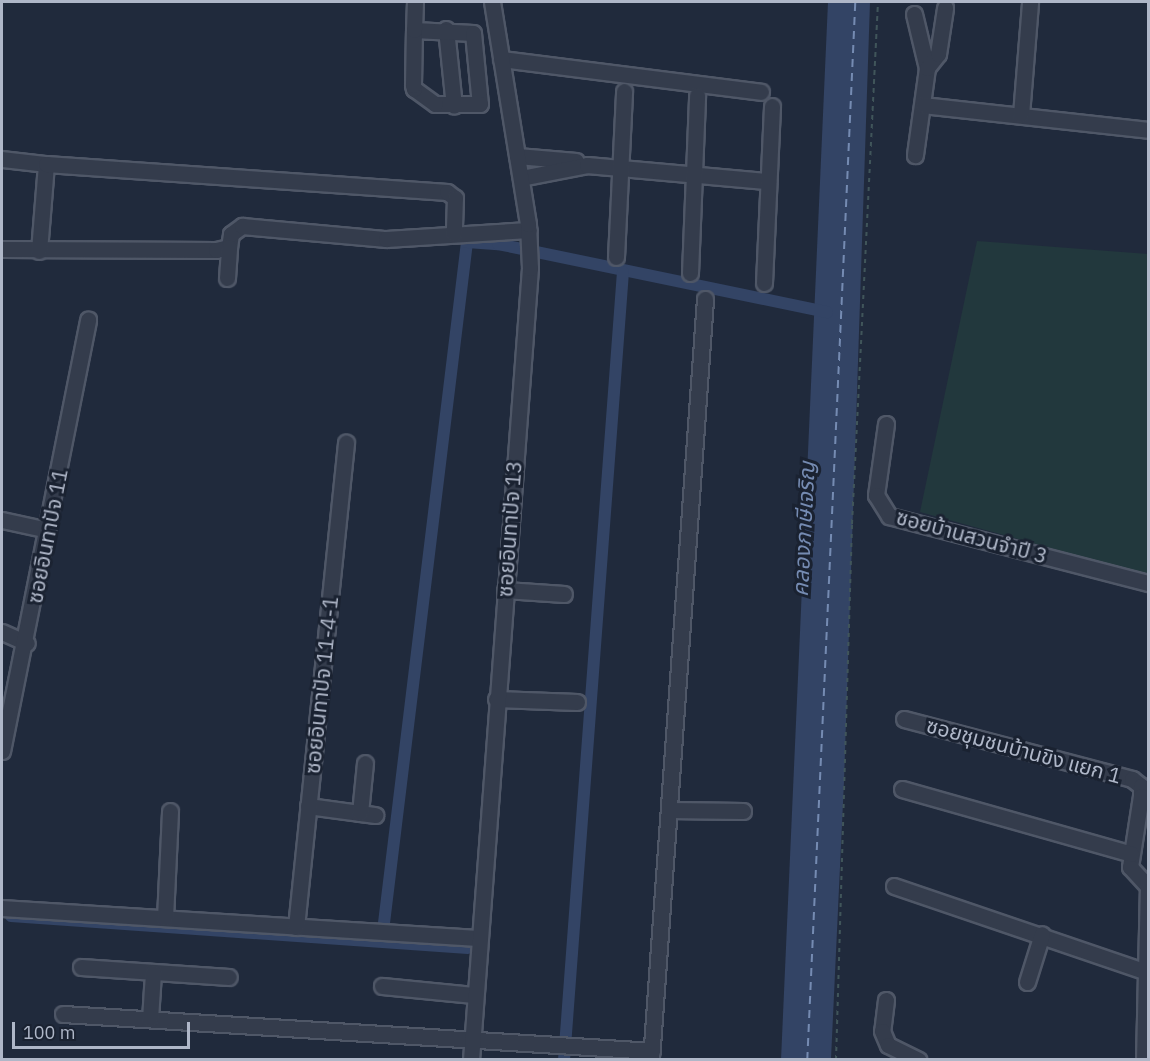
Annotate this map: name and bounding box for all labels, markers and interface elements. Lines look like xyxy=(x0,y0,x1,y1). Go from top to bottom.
street label: ซอยอินทาปัจ 13 xyxy=(492,460,526,598)
water label: คลองภาษีเจริญ xyxy=(786,461,820,597)
street label: ซอยอินทาปัจ 11 xyxy=(22,467,72,605)
street label: ซอยบ้านสวนจำปี 3 xyxy=(894,504,1050,568)
street label: ซอยอินทาปัจ 11-4-1 xyxy=(299,595,343,775)
street label: ซอยชุมชนบ้านขิง แยก 1 xyxy=(924,712,1124,788)
scale bar xyxy=(15,1010,194,1048)
text: 100 m xyxy=(23,1021,75,1044)

